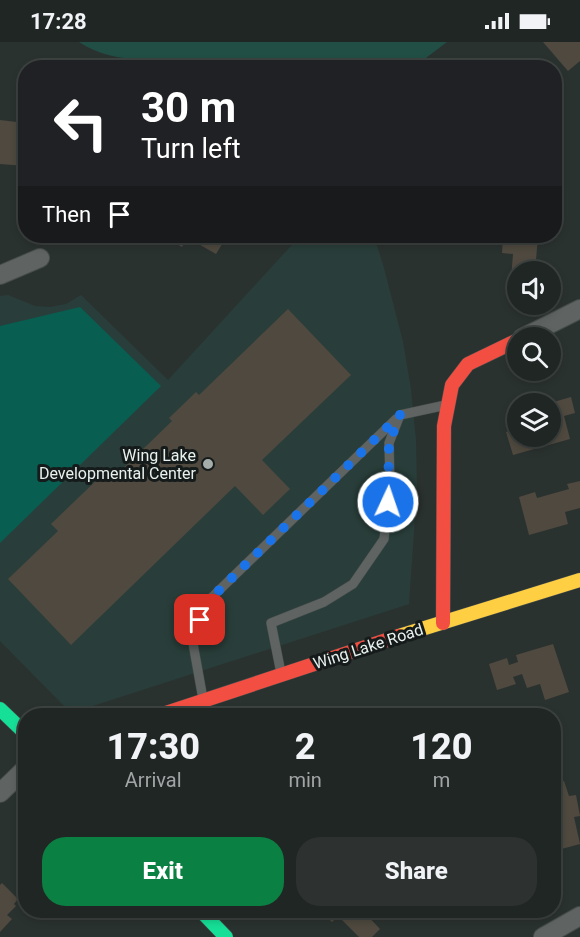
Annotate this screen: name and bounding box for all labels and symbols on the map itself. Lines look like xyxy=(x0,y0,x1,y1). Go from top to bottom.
place label: Wing Lake Developmental Center xyxy=(39,446,197,483)
marker: Wing Lake Developmental Center xyxy=(201,457,215,471)
position arrow xyxy=(356,470,420,534)
pin xyxy=(174,594,225,645)
street label: Wing Lake Road xyxy=(311,620,425,673)

